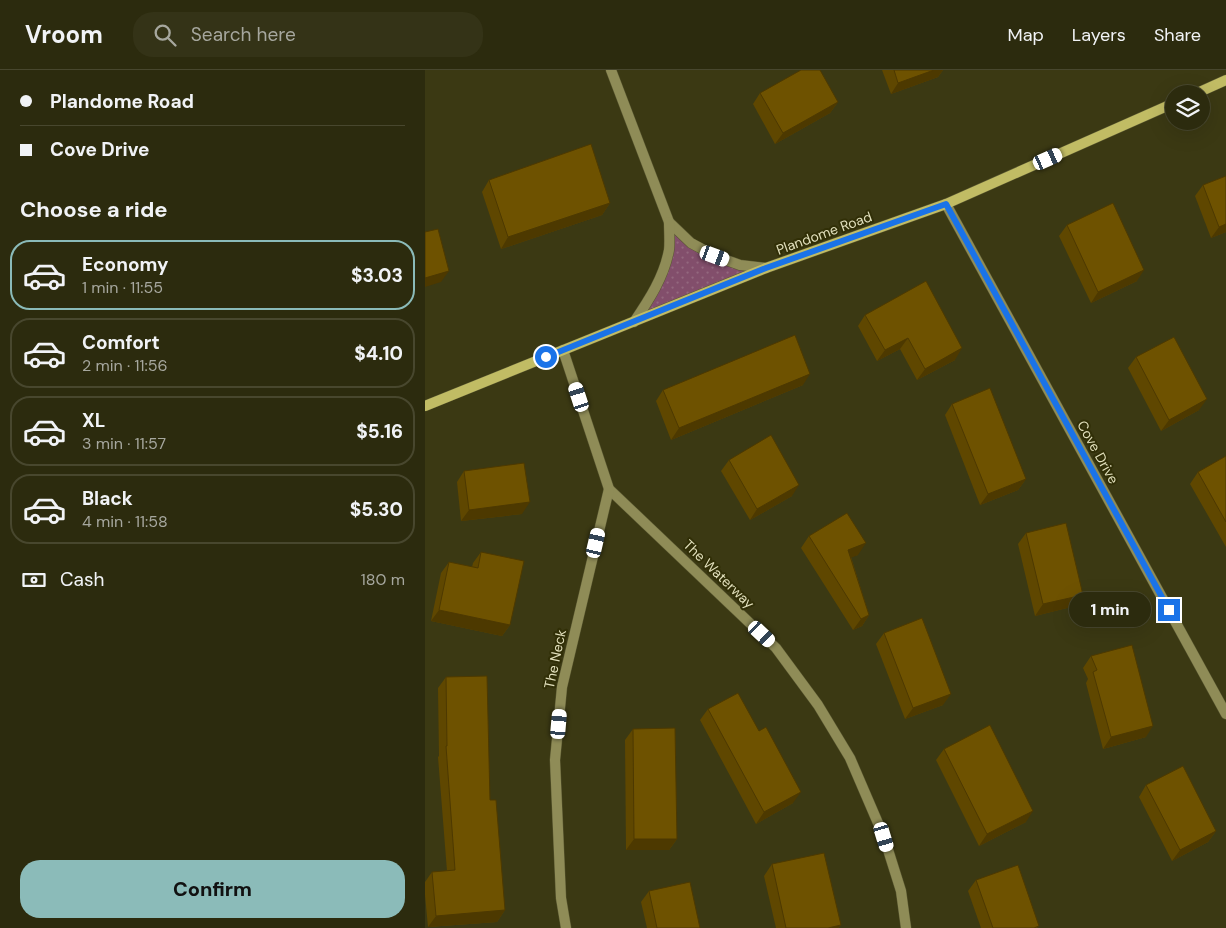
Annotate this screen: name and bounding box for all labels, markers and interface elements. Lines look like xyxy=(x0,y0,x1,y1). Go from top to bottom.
search box xyxy=(133,12,483,57)
text: Vroom xyxy=(25,19,103,50)
icon: search xyxy=(151,21,179,49)
text: Search here xyxy=(191,22,296,47)
text: Map xyxy=(1008,23,1044,47)
text: Layers xyxy=(1072,23,1126,47)
text: Share xyxy=(1154,23,1201,47)
map controls xyxy=(1165,85,1210,130)
button: layers xyxy=(1165,85,1210,130)
text: Plandome Road xyxy=(50,89,194,114)
text: Cove Drive xyxy=(50,137,150,162)
car xyxy=(1031,146,1064,172)
text: Choose a ride xyxy=(20,195,168,224)
street label: Plandome Road xyxy=(774,207,874,259)
car xyxy=(698,244,731,268)
text: Economy xyxy=(82,252,169,277)
icon: car xyxy=(22,253,67,298)
text: $3.03 xyxy=(351,263,403,288)
text: 1 min · 11:55 xyxy=(82,277,163,298)
text: Comfort xyxy=(82,330,160,355)
icon: car xyxy=(22,331,67,376)
text: $4.10 xyxy=(354,341,403,366)
route start xyxy=(535,346,557,368)
text: 2 min · 11:56 xyxy=(82,355,167,376)
car xyxy=(567,380,590,414)
text: XL xyxy=(82,408,105,433)
icon: car xyxy=(22,409,67,454)
street label: Cove Drive xyxy=(1073,417,1123,487)
text: $5.16 xyxy=(356,419,403,444)
text: 3 min · 11:57 xyxy=(82,433,166,454)
text: Black xyxy=(82,486,133,511)
icon: car xyxy=(22,487,67,532)
text: $5.30 xyxy=(350,497,403,522)
text: 4 min · 11:58 xyxy=(82,511,168,532)
car xyxy=(585,527,606,559)
street label: The Waterway xyxy=(680,536,758,613)
icon: cash xyxy=(20,566,48,594)
text: Cash xyxy=(60,567,104,592)
text: 180 m xyxy=(361,569,405,590)
callout: 1 min xyxy=(1069,592,1151,628)
text: 1 min xyxy=(1090,599,1130,620)
route end xyxy=(1158,599,1180,621)
car xyxy=(745,618,778,650)
street label: The Neck xyxy=(540,628,570,690)
car xyxy=(550,708,567,740)
car xyxy=(872,820,895,854)
button: Confirm xyxy=(20,860,405,918)

